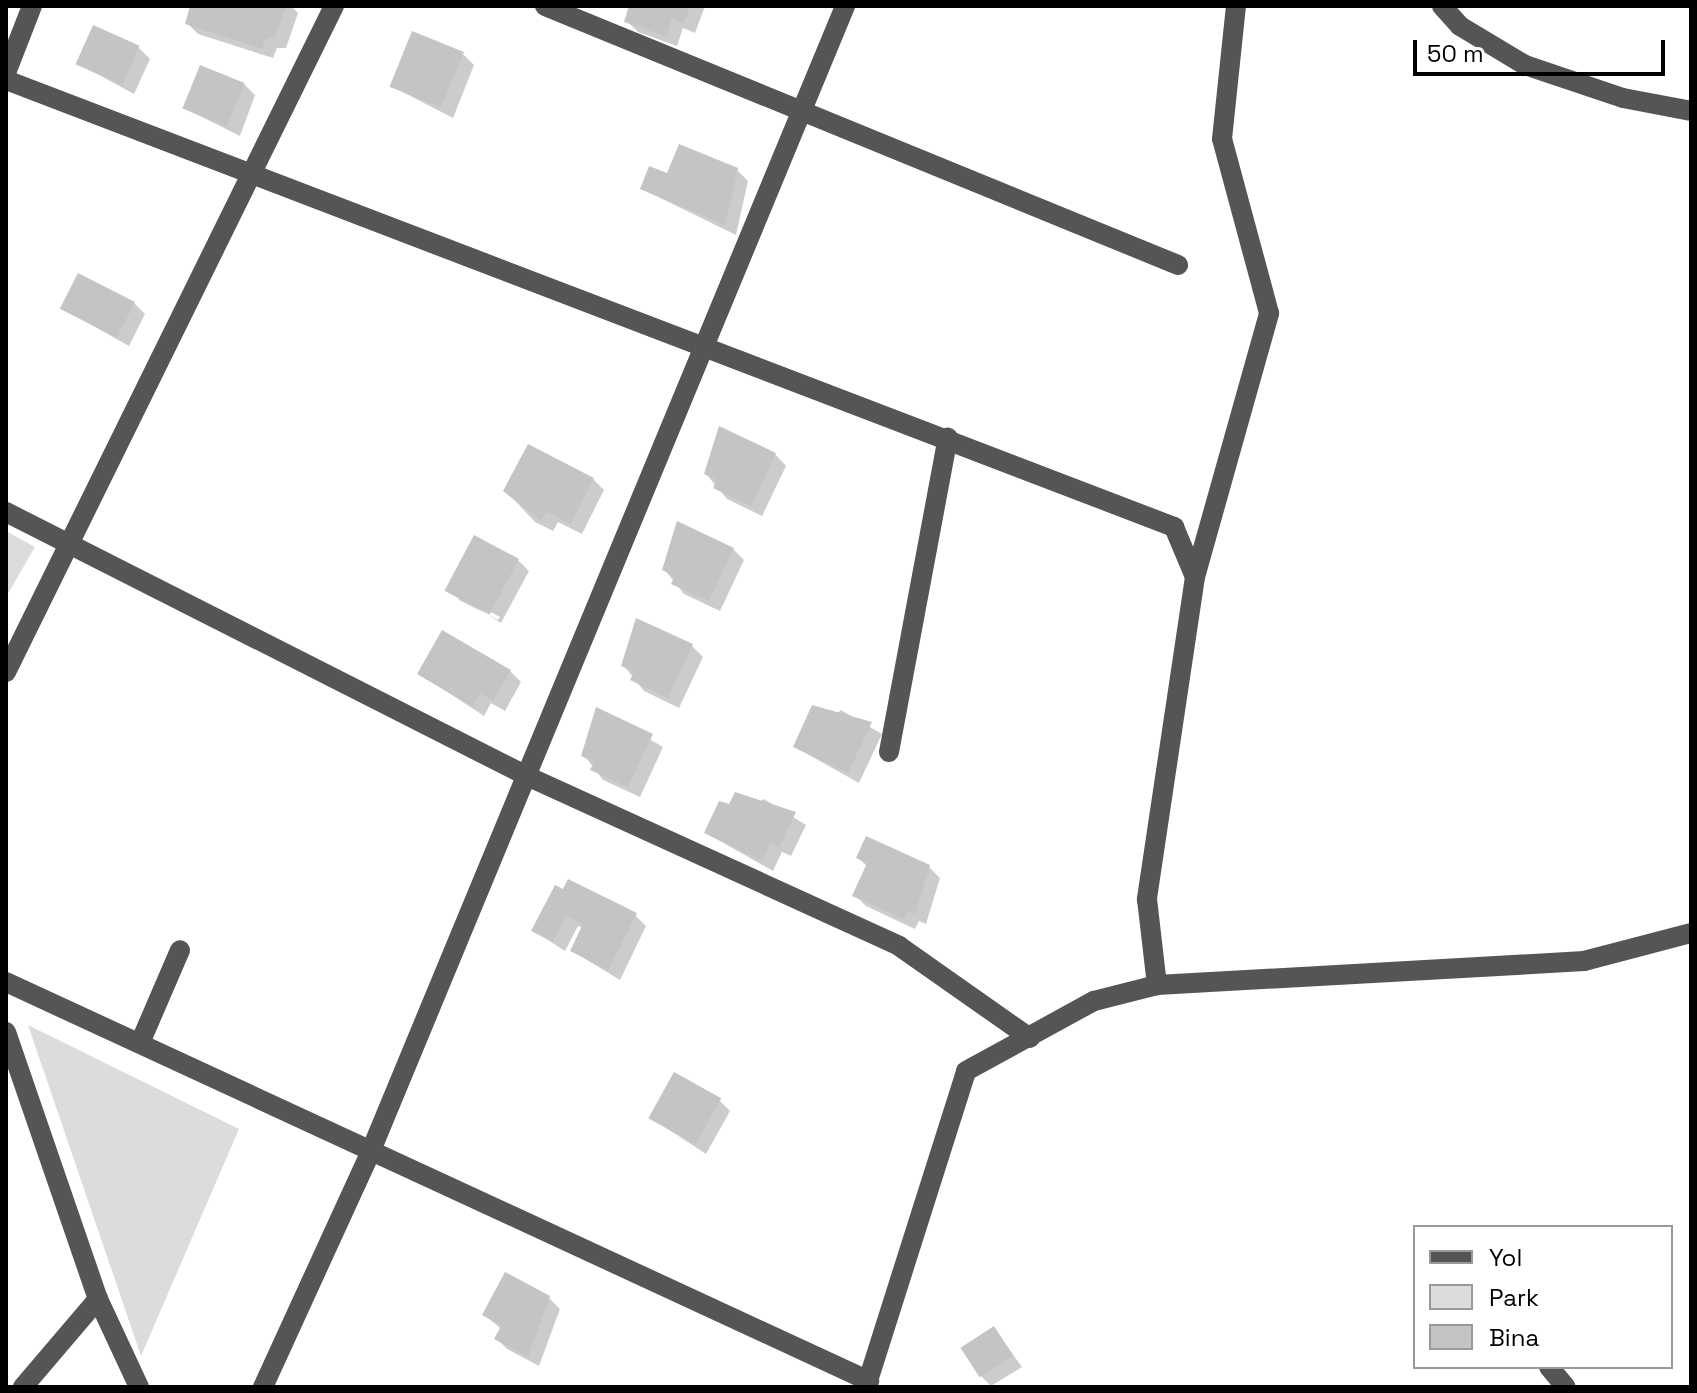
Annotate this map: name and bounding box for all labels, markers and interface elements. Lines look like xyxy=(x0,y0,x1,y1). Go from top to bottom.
scale bar xyxy=(1417,24,1669,74)
text: 50 m xyxy=(1427,38,1484,69)
legend xyxy=(1413,1225,1673,1369)
text: Yol xyxy=(1489,1242,1522,1273)
text: Park xyxy=(1489,1282,1539,1313)
text: Bina xyxy=(1489,1322,1539,1353)

